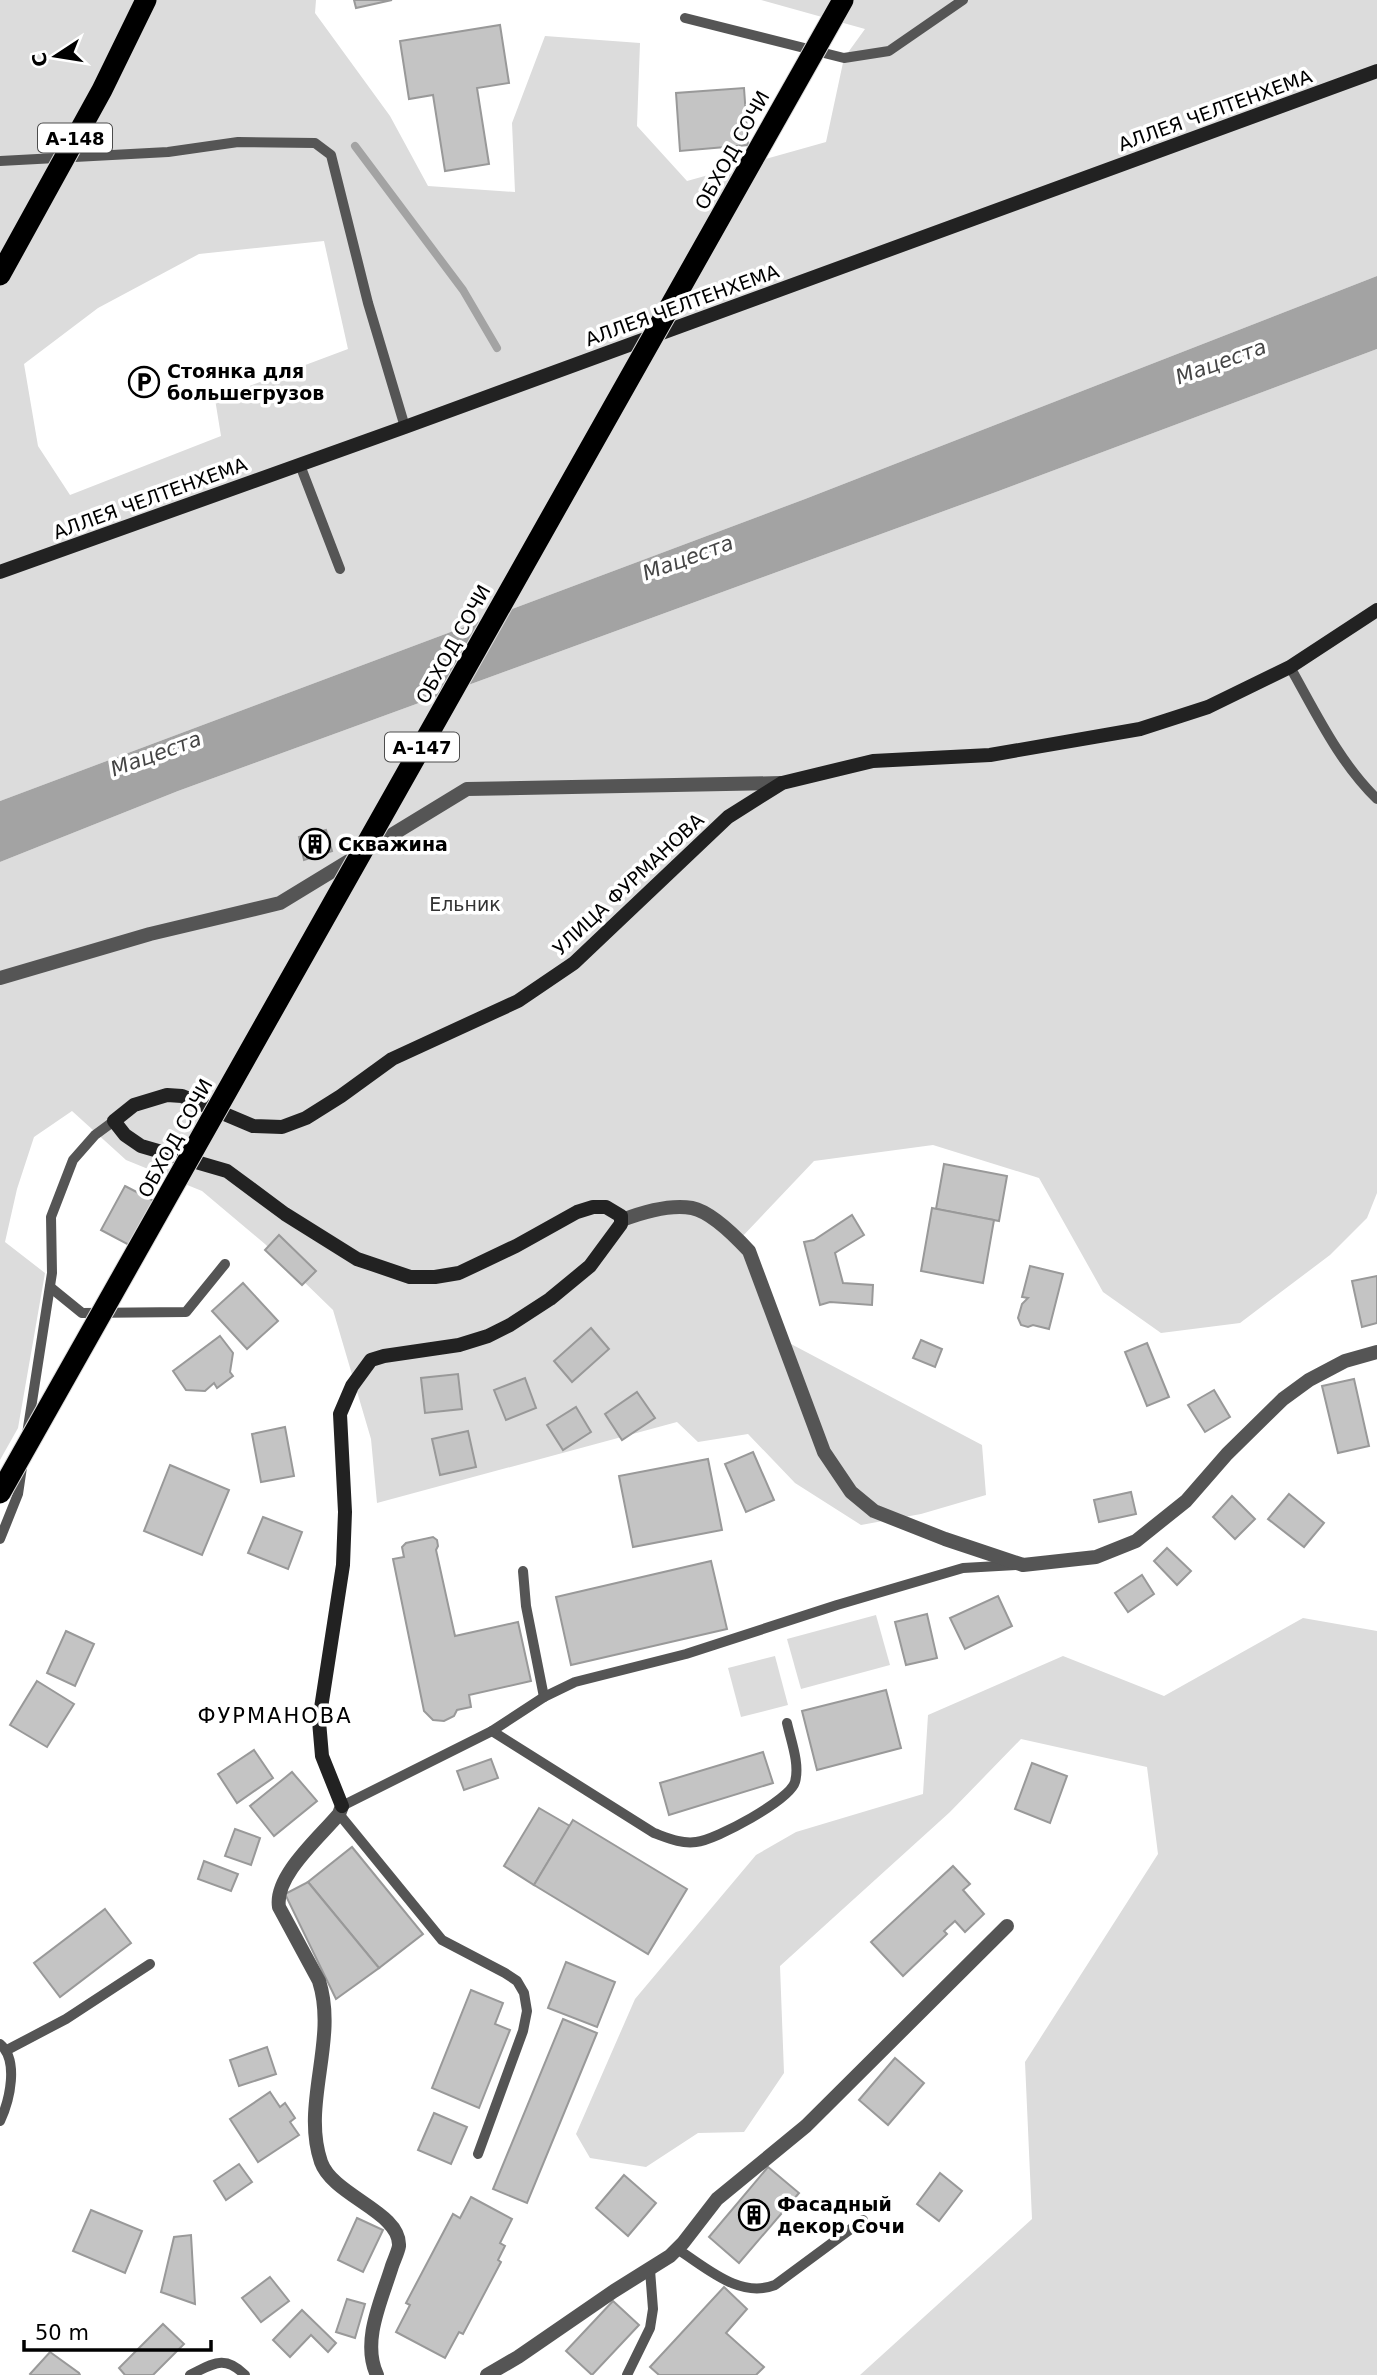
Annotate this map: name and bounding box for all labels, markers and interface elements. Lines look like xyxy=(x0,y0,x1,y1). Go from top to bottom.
north arrow xyxy=(21,21,91,91)
text: С xyxy=(27,50,52,69)
street label: АЛЛЕЯ ЧЕЛТЕНХЕМА xyxy=(1115,65,1315,155)
street label: ОБХОД СОЧИ xyxy=(690,87,774,213)
road number: А-148 xyxy=(38,124,112,153)
street label: АЛЛЕЯ ЧЕЛТЕНХЕМА xyxy=(582,260,782,350)
water label: Мацеста xyxy=(1172,335,1270,389)
place label: Стоянка для большегрузов xyxy=(167,360,324,404)
parking icon: Стоянка для большегрузов xyxy=(127,365,161,399)
street label: АЛЛЕЯ ЧЕЛТЕНХЕМА xyxy=(50,453,250,543)
water label: Мацеста xyxy=(639,531,737,585)
street label: ОБХОД СОЧИ xyxy=(411,581,495,707)
water label: Мацеста xyxy=(107,727,205,781)
road number: А-147 xyxy=(385,732,459,762)
street label: УЛИЦА ФУРМАНОВА xyxy=(548,808,708,960)
building icon: Скважина xyxy=(298,827,332,861)
place label: Скважина xyxy=(338,833,448,855)
park label: Ельник xyxy=(429,893,501,915)
street label: ОБХОД СОЧИ xyxy=(133,1075,217,1201)
district label: ФУРМАНОВА xyxy=(197,1704,353,1728)
place label: Фасадный декор Сочи xyxy=(777,2193,905,2237)
building icon: Фасадный декор Сочи xyxy=(737,2198,771,2232)
scale bar xyxy=(24,2308,212,2352)
text: 50 m xyxy=(35,2321,89,2345)

